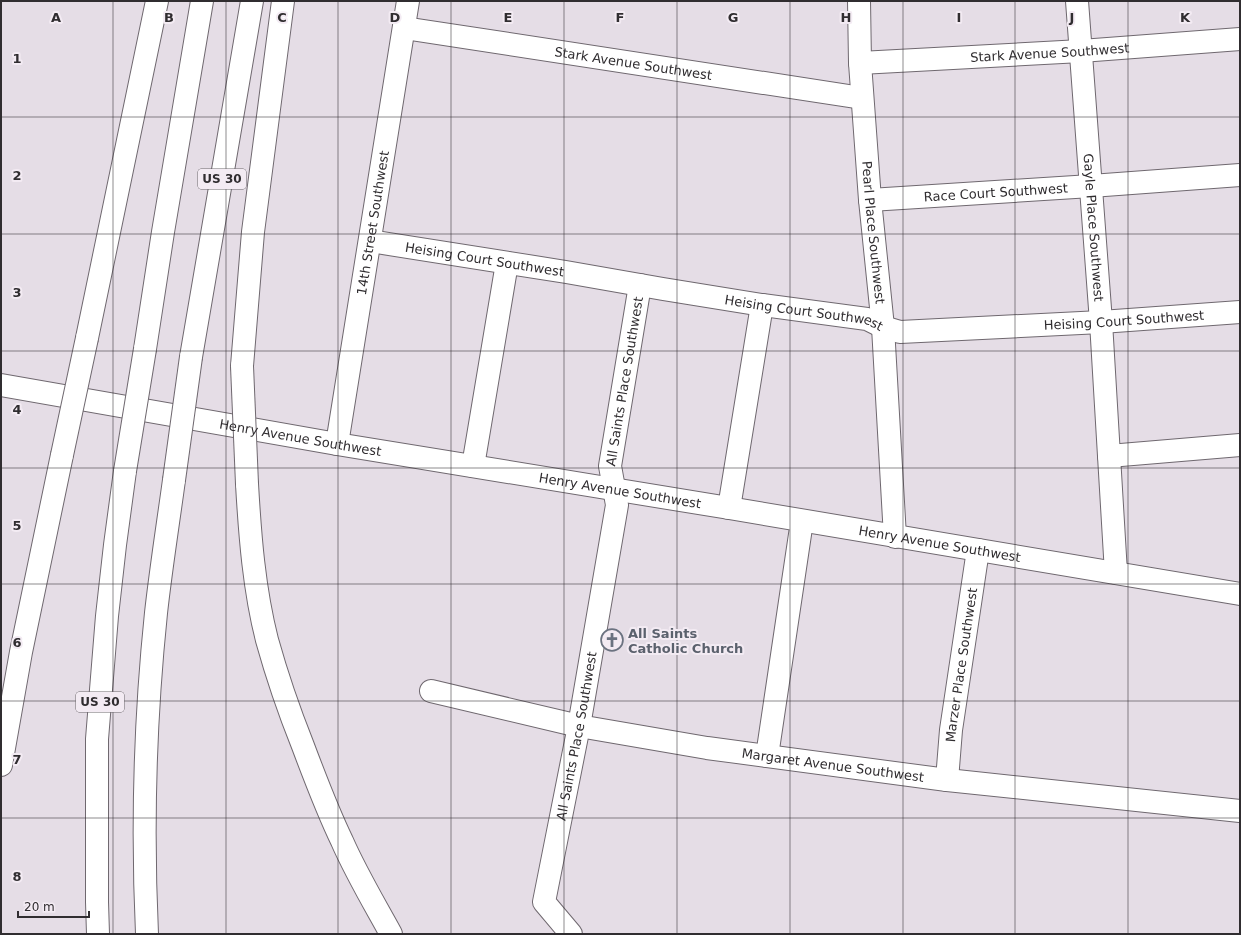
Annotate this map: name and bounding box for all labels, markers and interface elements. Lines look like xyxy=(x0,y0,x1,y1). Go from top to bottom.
text: A xyxy=(51,10,61,25)
text: B xyxy=(164,10,174,25)
text: C xyxy=(277,10,287,25)
text: D xyxy=(390,10,401,25)
text: E xyxy=(504,10,512,25)
text: F xyxy=(616,10,624,25)
text: G xyxy=(728,10,738,25)
text: H xyxy=(841,10,851,25)
text: I xyxy=(957,10,961,25)
text: J xyxy=(1069,10,1074,25)
text: K xyxy=(1180,10,1191,25)
street label: Stark Avenue Southwest xyxy=(970,40,1130,65)
street label: Stark Avenue Southwest xyxy=(554,44,713,82)
text: 1 xyxy=(12,51,22,66)
street label: 14th Street Southwest xyxy=(353,149,391,296)
street label: Gayle Place Southwest xyxy=(1081,153,1107,302)
street label: Pearl Place Southwest xyxy=(860,160,888,305)
text: 2 xyxy=(12,168,22,183)
road number: US 30 xyxy=(198,169,246,189)
street label: Race Court Southwest xyxy=(923,180,1068,204)
street label: Heising Court Southwest xyxy=(404,239,565,279)
text: 3 xyxy=(12,285,22,300)
street label: Heising Court Southwest xyxy=(724,292,886,333)
street label: All Saints Place Southwest xyxy=(603,295,645,467)
street label: Heising Court Southwest xyxy=(1043,307,1205,332)
text: 4 xyxy=(12,402,22,417)
street label: Henry Avenue Southwest xyxy=(218,416,383,459)
street label: Henry Avenue Southwest xyxy=(538,470,702,511)
text: 5 xyxy=(12,518,22,533)
street label: Henry Avenue Southwest xyxy=(858,522,1022,564)
street label: Marzer Place Southwest xyxy=(943,587,980,743)
place label: All Saints Catholic Church xyxy=(628,626,743,656)
church icon: All Saints Catholic Church xyxy=(599,627,625,653)
text: 6 xyxy=(12,635,22,650)
street label: All Saints Place Southwest xyxy=(553,650,599,822)
road number: US 30 xyxy=(76,692,124,712)
street label: Margaret Avenue Southwest xyxy=(741,745,925,784)
text: 7 xyxy=(12,752,22,767)
text: 8 xyxy=(12,869,22,884)
scale bar xyxy=(18,893,89,919)
text: 20 m xyxy=(24,900,55,914)

